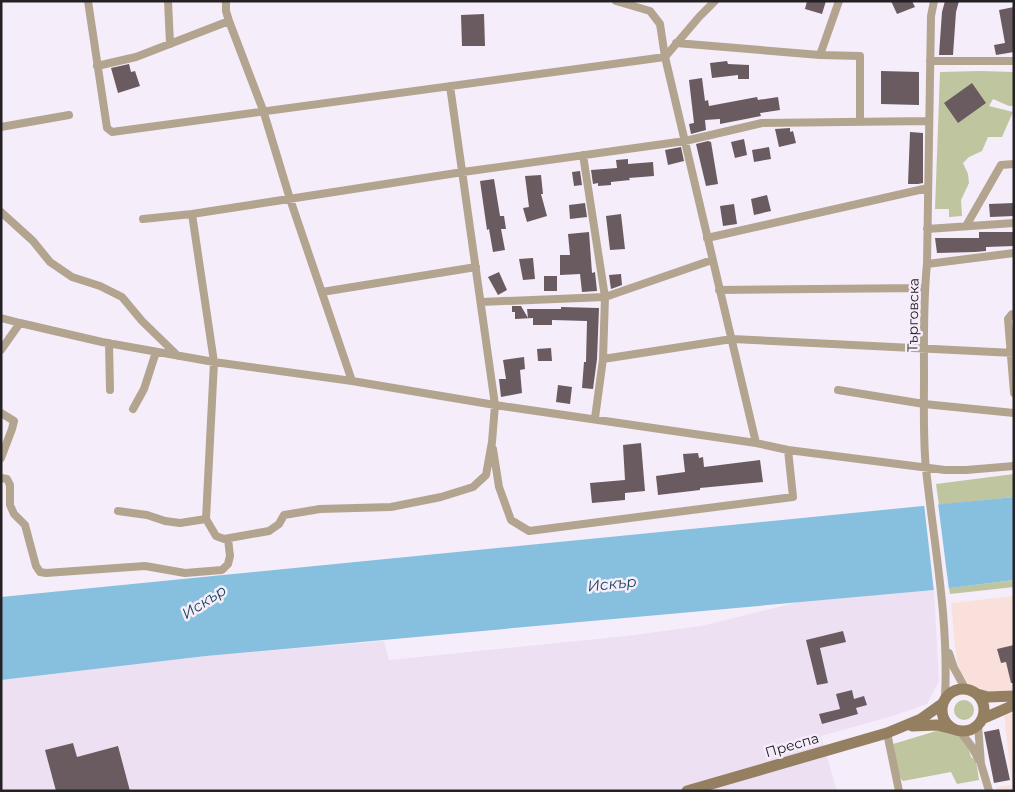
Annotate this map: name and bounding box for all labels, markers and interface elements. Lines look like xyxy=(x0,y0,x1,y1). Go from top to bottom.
street label: Търговска xyxy=(903,278,923,352)
water label: Искър xyxy=(586,571,637,596)
water label: Искър xyxy=(178,580,230,623)
street label: Преспа xyxy=(763,729,821,761)

